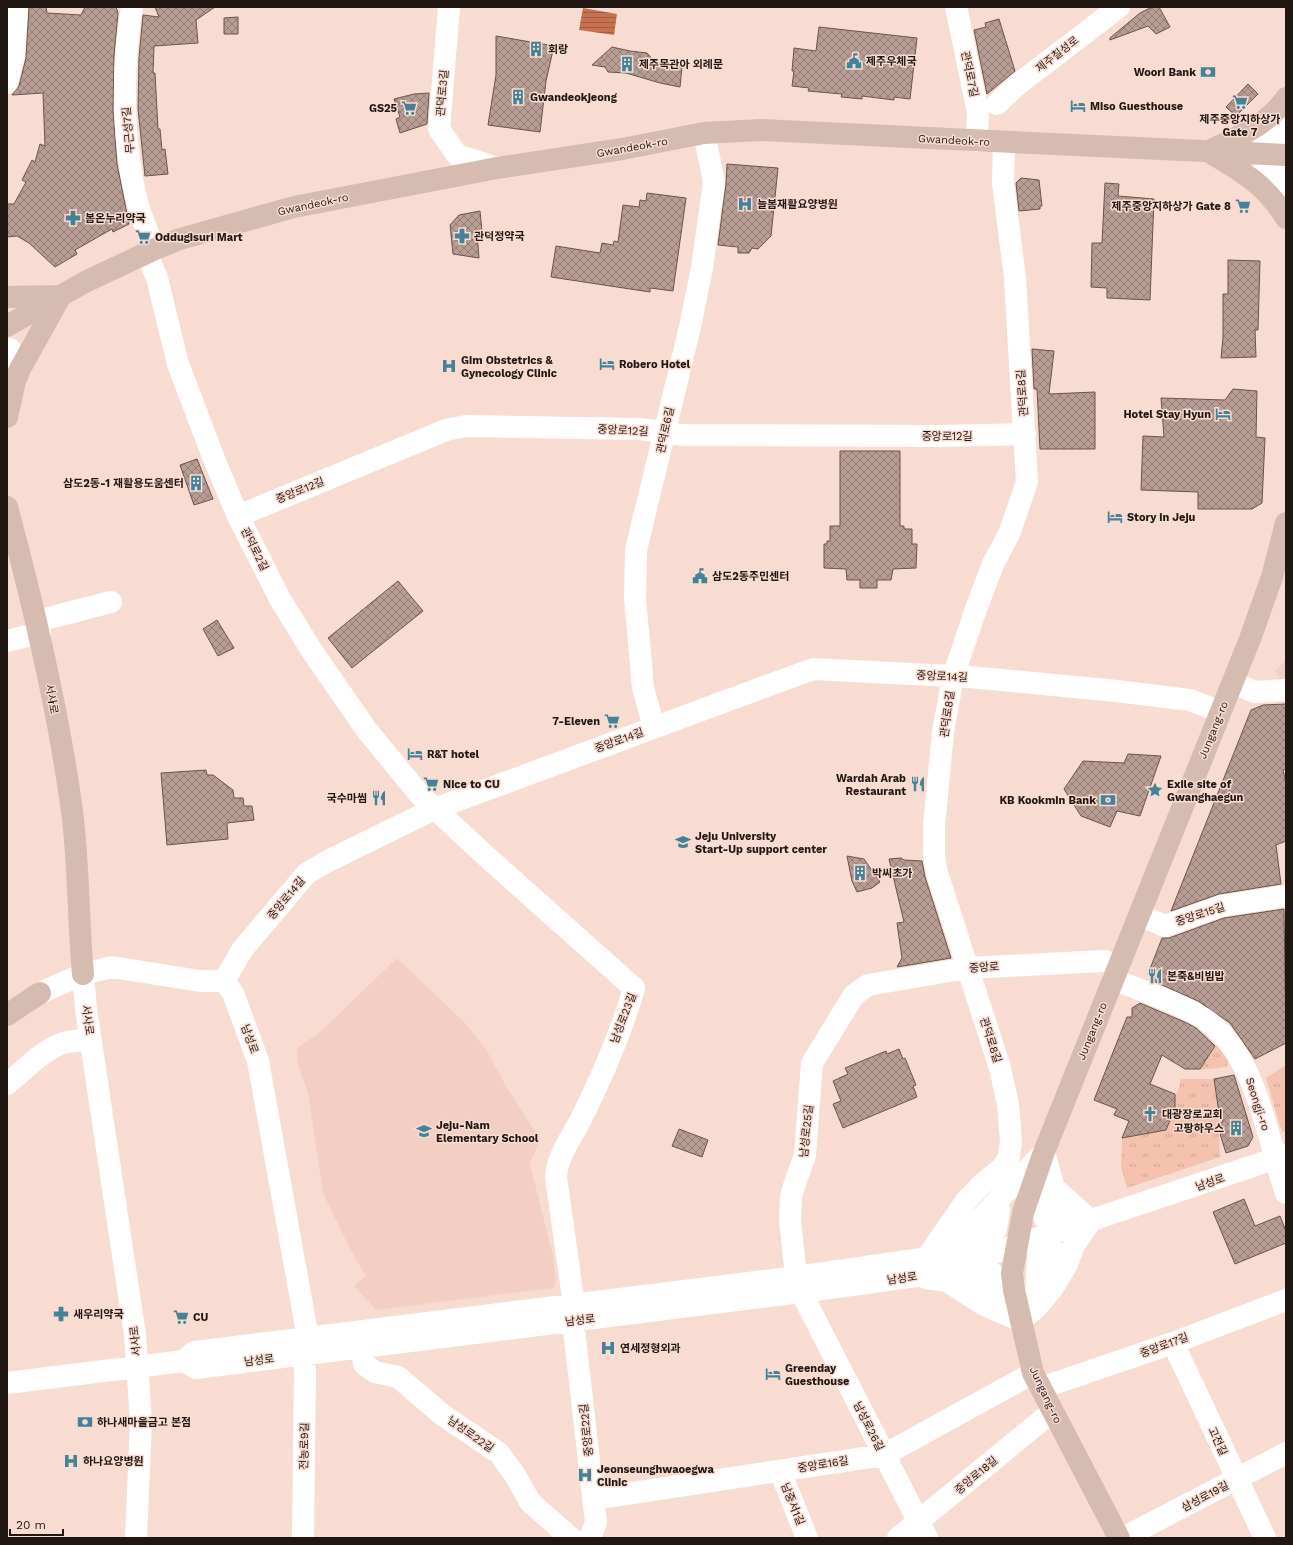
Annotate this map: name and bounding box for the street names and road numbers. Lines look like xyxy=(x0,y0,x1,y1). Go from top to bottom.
street label: 제주칠성로 xyxy=(1033,34,1081,75)
street label: 관덕로7길 xyxy=(958,50,981,98)
street label: 관덕로3길 xyxy=(434,69,451,117)
street label: 무근성7길 xyxy=(120,106,137,154)
street label: Gwandeok-ro xyxy=(918,132,990,149)
street label: Gwandeok-ro xyxy=(595,135,669,160)
street label: Gwandeok-ro xyxy=(276,191,350,218)
street label: 관덕로8길 xyxy=(1014,369,1031,417)
street label: 관덕로6길 xyxy=(654,406,677,455)
street label: 중앙로12길 xyxy=(597,423,649,438)
street label: 중앙로12길 xyxy=(921,430,973,443)
street label: 중앙로12길 xyxy=(274,475,326,506)
street label: 관덕로2길 xyxy=(238,525,271,573)
street label: 중앙로14길 xyxy=(916,669,968,684)
street label: 서사로 xyxy=(42,683,61,715)
street label: 관덕로8길 xyxy=(938,690,957,738)
street label: Jungang-ro xyxy=(1196,699,1231,761)
street label: 중앙로14길 xyxy=(593,726,646,755)
street label: 중앙로14길 xyxy=(265,874,308,922)
street label: 중앙로15길 xyxy=(1174,900,1226,929)
street label: 중앙로 xyxy=(968,960,1000,975)
street label: 남성로23길 xyxy=(608,991,639,1045)
street label: Jungang-ro xyxy=(1075,1000,1110,1062)
street label: 서사로 xyxy=(79,1004,96,1036)
street label: 관덕로8길 xyxy=(977,1016,1004,1065)
street label: 남성로 xyxy=(238,1023,261,1056)
street label: Seongji-ro xyxy=(1243,1076,1272,1132)
street label: 남성로25길 xyxy=(797,1104,816,1158)
street label: 남성로 xyxy=(1194,1171,1227,1194)
street label: 남성로 xyxy=(886,1270,918,1287)
street label: 남성로 xyxy=(564,1312,596,1329)
street label: 서사로 xyxy=(127,1325,144,1357)
street label: 중앙로17길 xyxy=(1138,1331,1190,1360)
street label: 남성로 xyxy=(243,1352,275,1369)
street label: Jungang-ro xyxy=(1027,1365,1064,1426)
street label: 남성로26길 xyxy=(851,1399,887,1453)
street label: 중앙로22길 xyxy=(577,1403,596,1457)
street label: 남성로22길 xyxy=(445,1414,496,1455)
street label: 전농로9길 xyxy=(298,1422,311,1470)
street label: 고전길 xyxy=(1205,1425,1230,1458)
street label: 중앙로16길 xyxy=(797,1454,850,1475)
street label: 중앙로18길 xyxy=(952,1454,1000,1497)
street label: 삼성로19길 xyxy=(1179,1479,1231,1514)
street label: 남중서1길 xyxy=(778,1481,807,1527)

